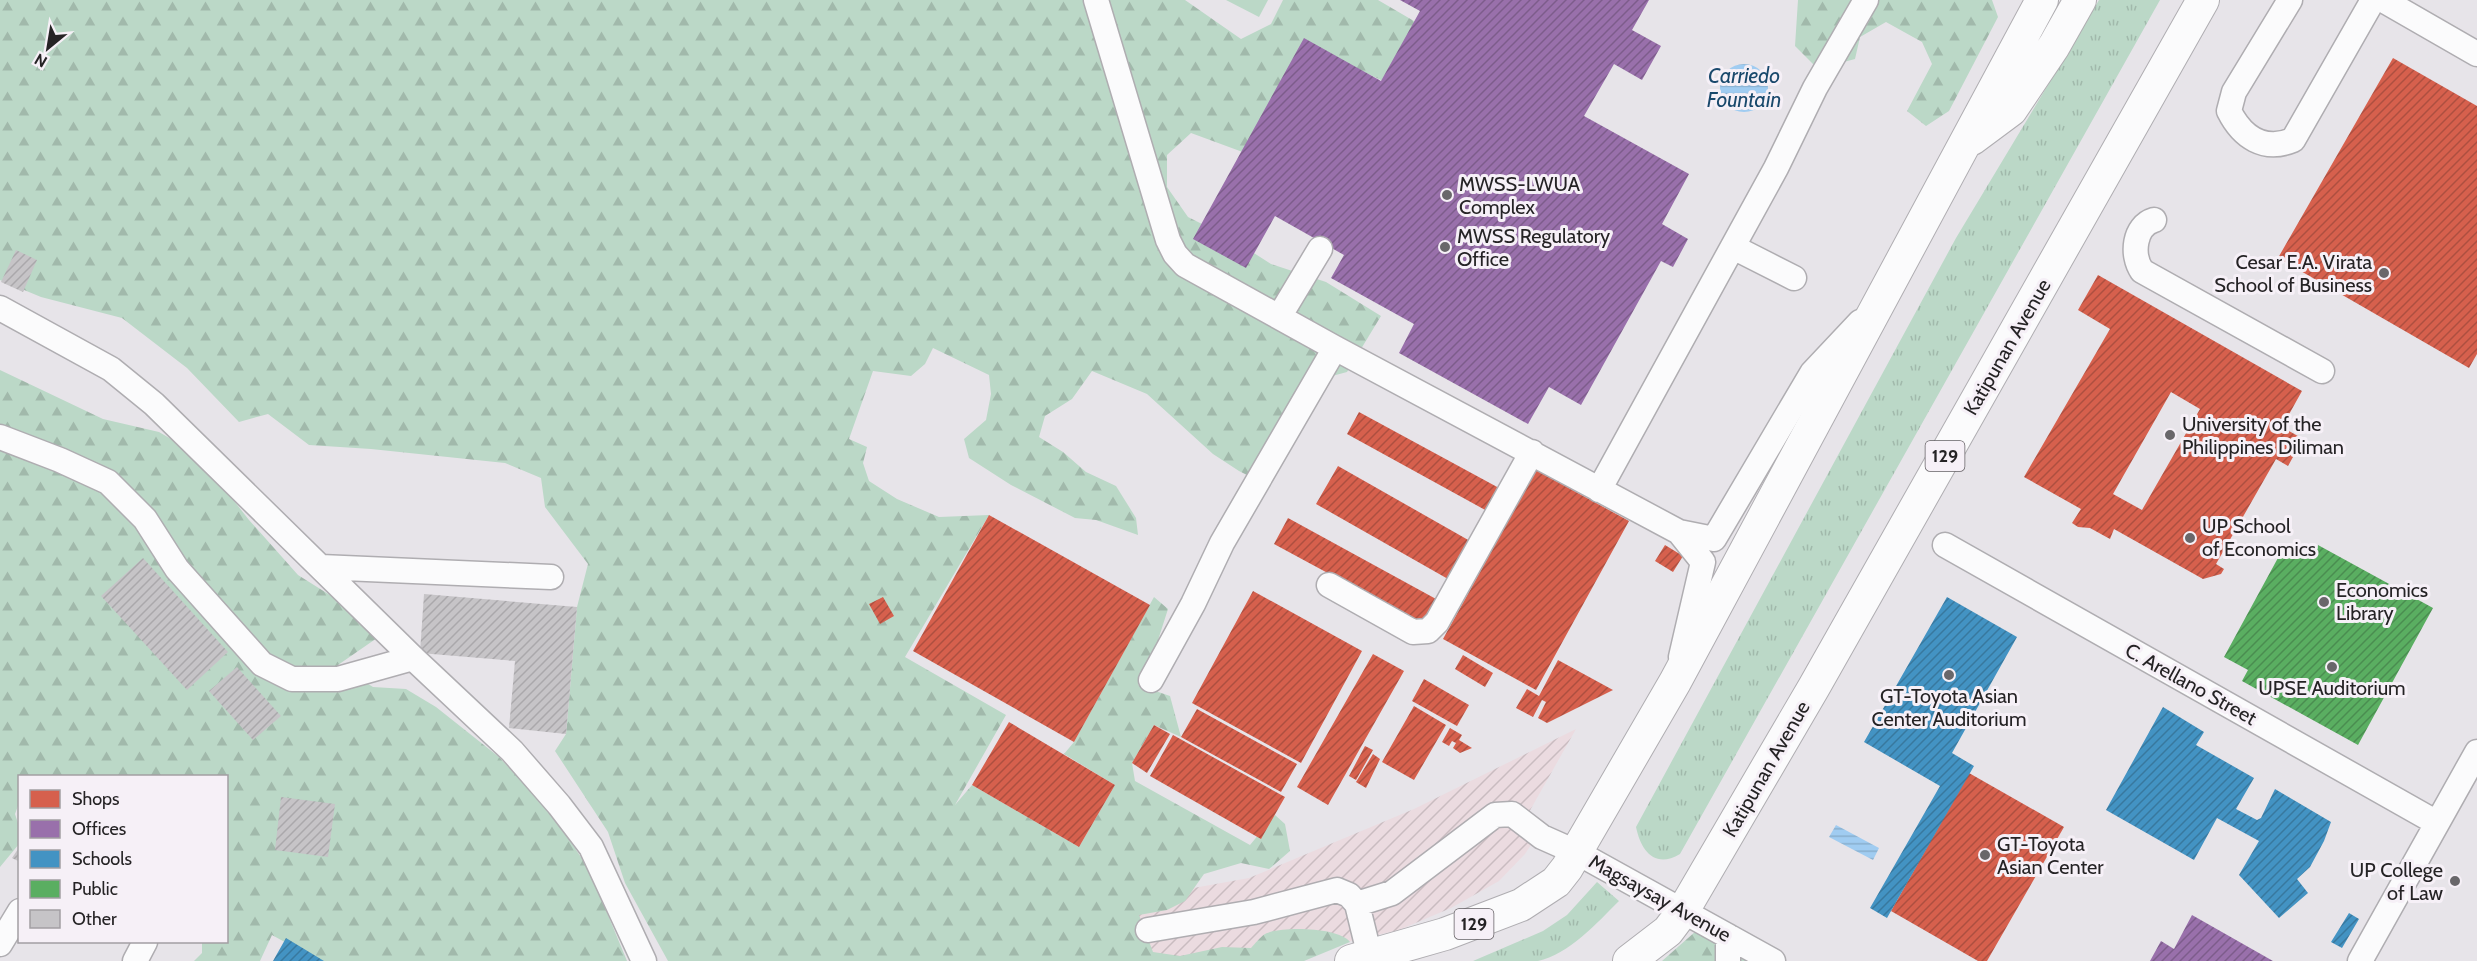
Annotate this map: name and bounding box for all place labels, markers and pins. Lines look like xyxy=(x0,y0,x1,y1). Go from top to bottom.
place label: MWSS-LWUA Complex xyxy=(1459,172,1581,219)
marker: MWSS-LWUA Complex xyxy=(1440,188,1454,202)
place label: MWSS Regulatory Office xyxy=(1457,224,1610,271)
marker: MWSS Regulatory Office xyxy=(1438,240,1452,254)
place label: Cesar E.A. Virata School of Business xyxy=(2214,250,2372,297)
marker: Cesar E.A. Virata School of Business xyxy=(2377,266,2391,280)
place label: University of the Philippines Diliman xyxy=(2182,412,2344,459)
marker: University of the Philippines Diliman xyxy=(2163,428,2177,442)
place label: UP School of Economics xyxy=(2202,514,2316,561)
marker: UP School of Economics xyxy=(2183,531,2197,545)
place label: Economics Library xyxy=(2336,578,2428,625)
marker: Economics Library xyxy=(2317,595,2331,609)
marker: UPSE Auditorium xyxy=(2325,660,2339,674)
marker: GT-Toyota Asian Center Auditorium xyxy=(1942,668,1956,682)
place label: UPSE Auditorium xyxy=(2258,676,2406,700)
place label: GT-Toyota Asian Center Auditorium xyxy=(1871,684,2027,731)
place label: GT-Toyota Asian Center xyxy=(1997,832,2104,879)
marker: GT-Toyota Asian Center xyxy=(1978,848,1992,862)
place label: UP College of Law xyxy=(2350,858,2443,905)
marker: UP College of Law xyxy=(2448,874,2462,888)

